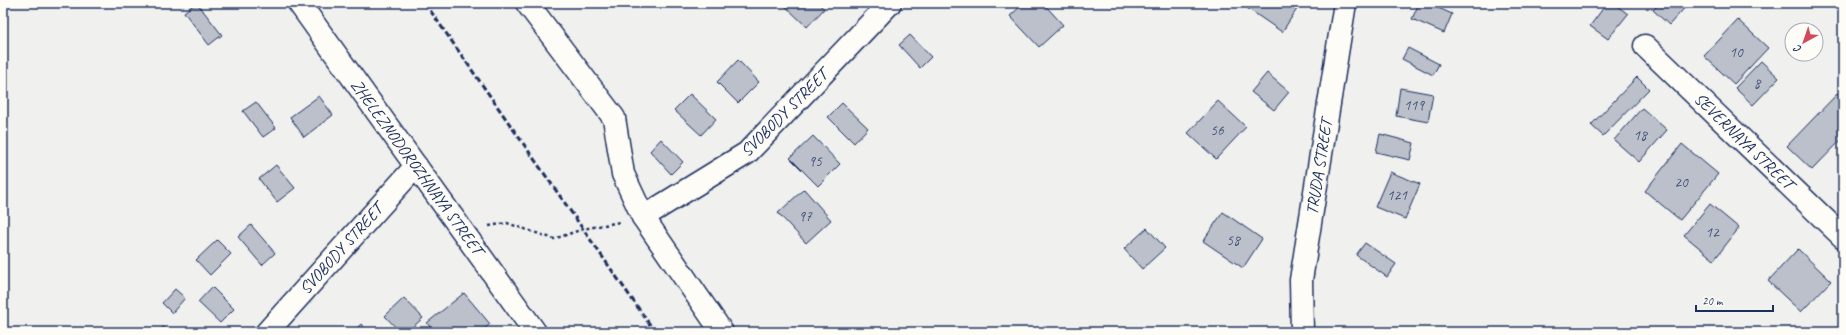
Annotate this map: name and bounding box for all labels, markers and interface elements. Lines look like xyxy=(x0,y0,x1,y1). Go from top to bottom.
north arrow xyxy=(1784,22,1824,62)
text: С xyxy=(1790,42,1804,57)
house number: 10 xyxy=(1729,43,1744,62)
street label: SVOBODY STREET xyxy=(736,62,835,161)
house number: 8 xyxy=(1754,74,1762,93)
street label: ZHELEZNODOROZHNAYA STREET xyxy=(346,75,490,262)
street label: SEVERNAYA STREET xyxy=(1690,88,1801,197)
house number: 119 xyxy=(1404,96,1425,115)
street label: TRUDA STREET xyxy=(1301,115,1337,216)
house number: 56 xyxy=(1210,121,1225,140)
house number: 18 xyxy=(1633,126,1648,145)
house number: 95 xyxy=(808,152,823,171)
house number: 20 xyxy=(1674,173,1689,192)
house number: 121 xyxy=(1387,186,1408,205)
street label: SVOBODY STREET xyxy=(295,196,390,299)
house number: 97 xyxy=(798,207,813,226)
house number: 12 xyxy=(1705,223,1720,242)
house number: 58 xyxy=(1226,231,1241,250)
scale bar xyxy=(1696,287,1773,313)
text: 20 m xyxy=(1702,293,1724,309)

